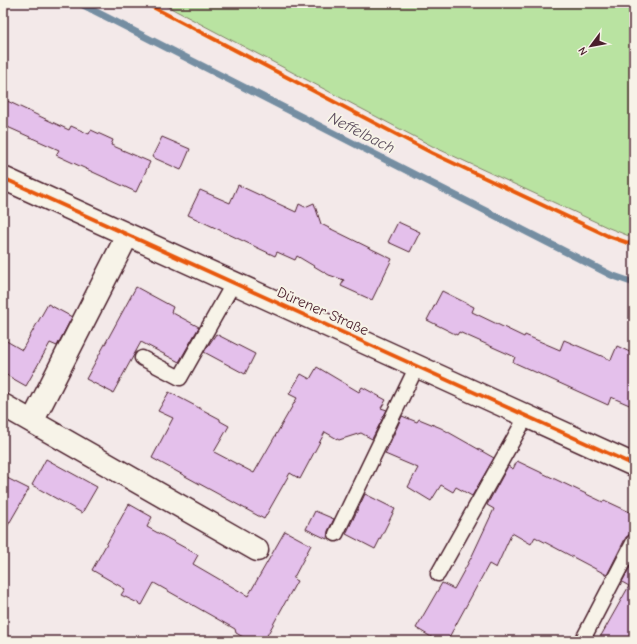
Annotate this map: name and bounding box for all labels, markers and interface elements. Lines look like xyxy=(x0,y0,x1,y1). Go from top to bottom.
north arrow xyxy=(571,26,611,66)
text: N xyxy=(576,45,590,58)
water label: Neffelbach xyxy=(325,109,398,157)
street label: Dürener Straße xyxy=(274,283,372,339)

